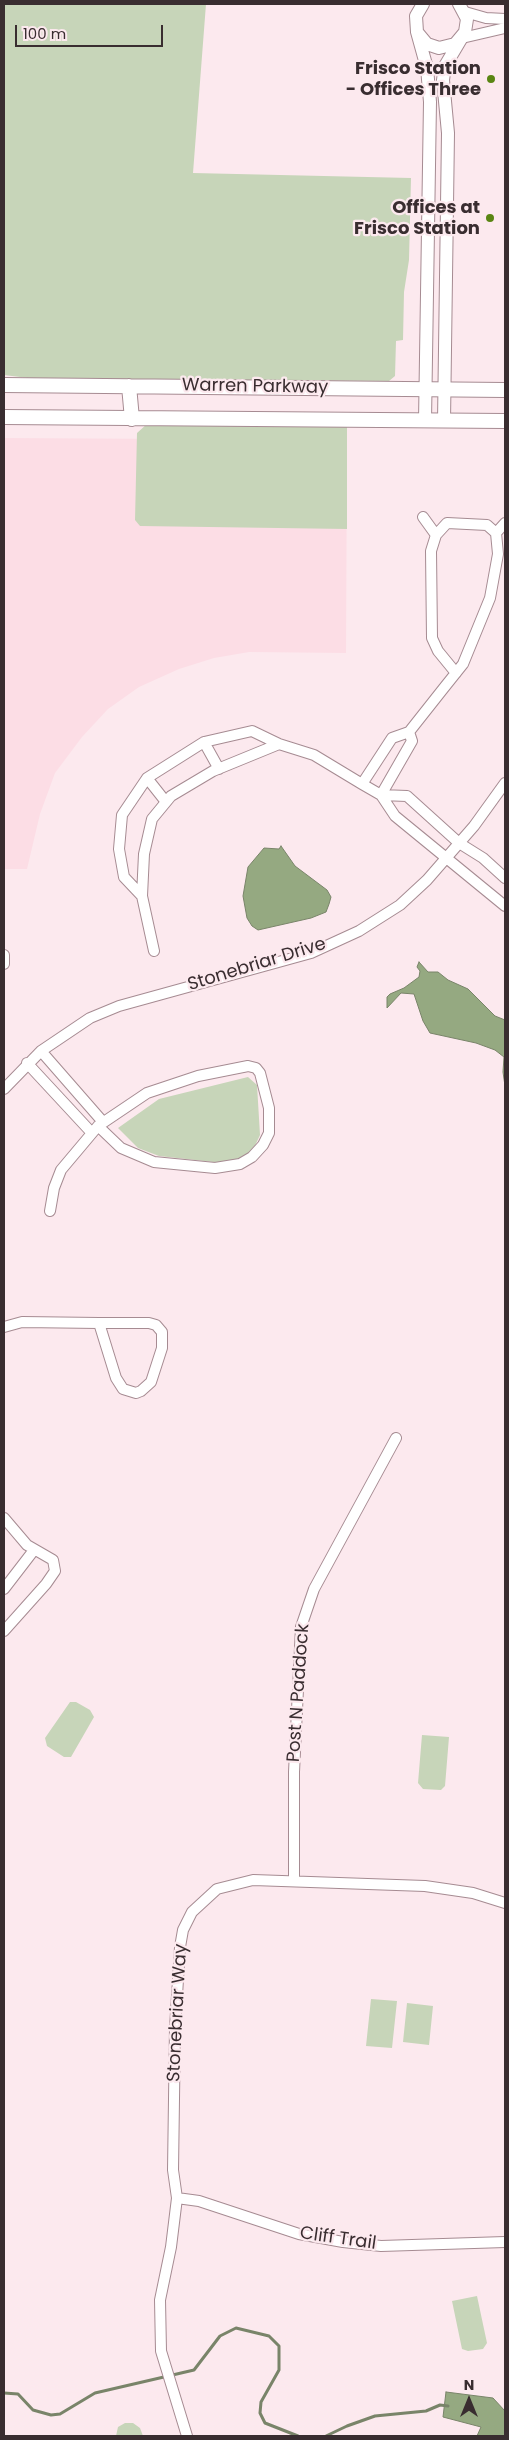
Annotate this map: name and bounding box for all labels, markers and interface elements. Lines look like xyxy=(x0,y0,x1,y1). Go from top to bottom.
scale bar xyxy=(18,15,165,47)
text: 100 m xyxy=(23,23,66,44)
place label: Frisco Station - Offices Three xyxy=(346,58,481,100)
marker: Frisco Station - Offices Three xyxy=(485,73,497,85)
place label: Offices at Frisco Station xyxy=(354,197,480,240)
marker: Offices at Frisco Station xyxy=(484,212,496,224)
street label: Warren Parkway xyxy=(182,375,328,399)
street label: Stonebriar Drive xyxy=(185,934,329,996)
street label: Post N Paddock xyxy=(283,1623,315,1763)
street label: Stonebriar Way xyxy=(164,1943,192,2083)
street label: Cliff Trail xyxy=(298,2223,378,2255)
north arrow xyxy=(444,2375,494,2425)
text: N xyxy=(464,2375,474,2395)

